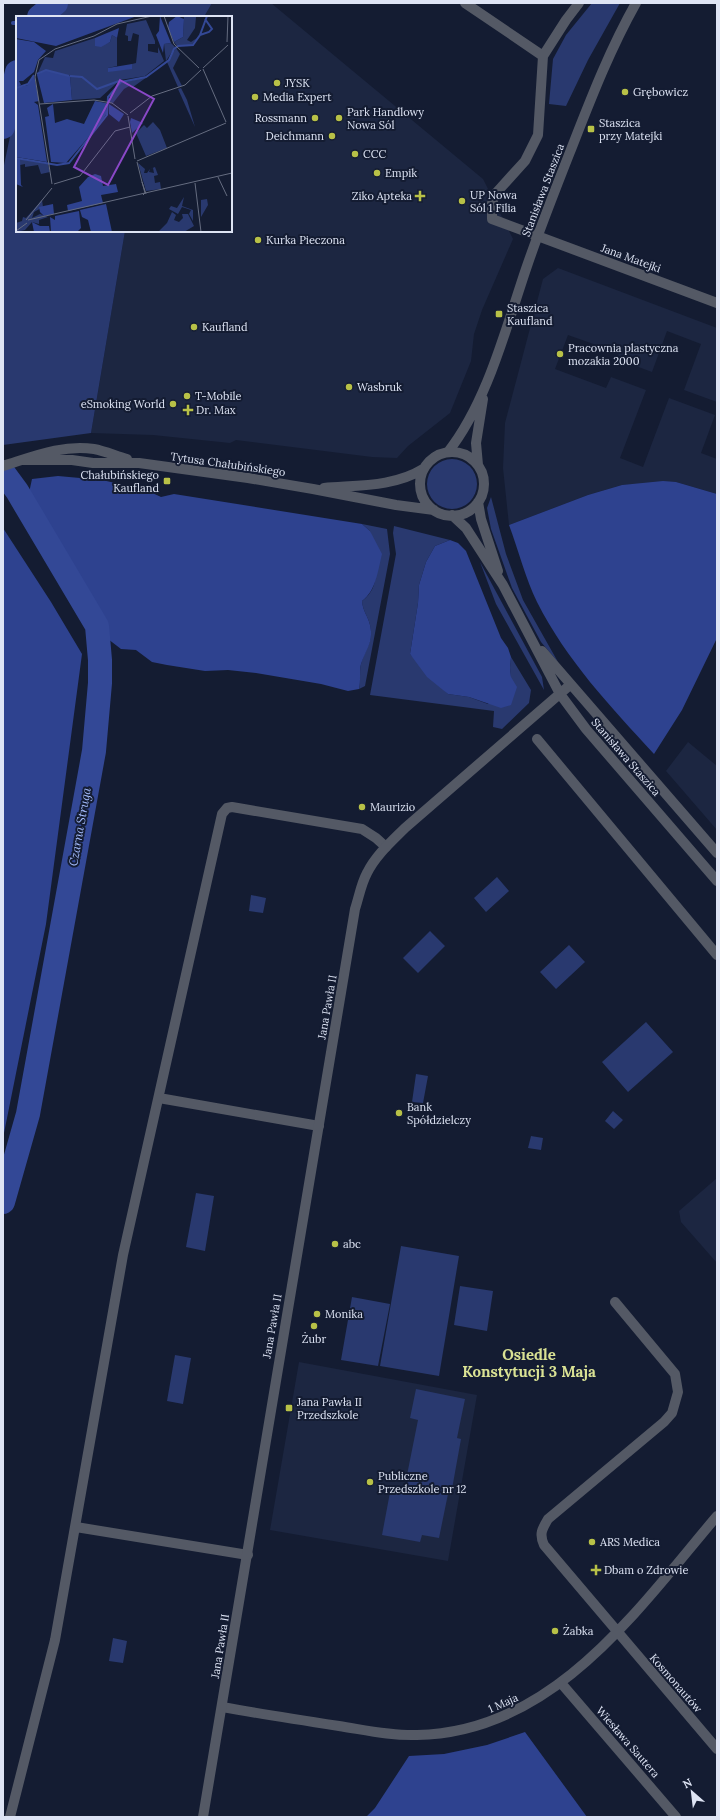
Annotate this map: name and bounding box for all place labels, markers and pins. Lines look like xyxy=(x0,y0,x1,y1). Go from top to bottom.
place label: JYSK xyxy=(284,76,310,90)
marker: JYSK xyxy=(272,78,282,88)
place label: Grębowicz xyxy=(633,85,688,99)
marker: Grębowicz xyxy=(620,87,630,97)
place label: Media Expert xyxy=(263,90,332,104)
marker: Media Expert xyxy=(250,92,260,102)
place label: Park Handlowy Nowa Sól xyxy=(347,105,424,132)
place label: Rossmann xyxy=(255,111,307,125)
marker: Rossmann xyxy=(310,113,320,123)
marker: Park Handlowy Nowa Sól xyxy=(334,113,344,123)
place label: Staszica przy Matejki xyxy=(599,116,662,143)
marker: Staszica przy Matejki xyxy=(586,124,596,134)
place label: Deichmann xyxy=(265,129,324,143)
marker: Deichmann xyxy=(327,131,337,141)
place label: CCC xyxy=(363,147,386,161)
marker: CCC xyxy=(350,149,360,159)
place label: Empik xyxy=(385,166,417,180)
marker: Empik xyxy=(372,168,382,178)
place label: UP Nowa Sól 1 Filia xyxy=(470,188,517,215)
place label: Ziko Apteka xyxy=(352,189,412,203)
marker: Ziko Apteka xyxy=(415,191,425,201)
marker: UP Nowa Sól 1 Filia xyxy=(457,196,467,206)
place label: Kurka Pieczona xyxy=(266,233,345,247)
marker: Kurka Pieczona xyxy=(253,235,263,245)
place label: Staszica Kaufland xyxy=(507,301,553,328)
marker: Staszica Kaufland xyxy=(494,309,504,319)
place label: Kaufland xyxy=(202,320,248,334)
marker: Kaufland xyxy=(189,322,199,332)
place label: Pracownia plastyczna mozakia 2000 xyxy=(568,341,679,368)
marker: Pracownia plastyczna mozakia 2000 xyxy=(555,349,565,359)
place label: Wasbruk xyxy=(357,380,402,394)
marker: Wasbruk xyxy=(344,382,354,392)
place label: T-Mobile xyxy=(195,389,241,403)
marker: T-Mobile xyxy=(182,391,192,401)
place label: eSmoking World xyxy=(81,397,165,411)
marker: eSmoking World xyxy=(168,399,178,409)
place label: Dr. Max xyxy=(196,403,236,417)
marker: Dr. Max xyxy=(183,405,193,415)
place label: Chałubińskiego Kaufland xyxy=(80,468,159,495)
marker: Chałubińskiego Kaufland xyxy=(162,476,172,486)
place label: Maurizio xyxy=(370,800,415,814)
marker: Maurizio xyxy=(357,802,367,812)
place label: Bank Spółdzielczy xyxy=(407,1100,471,1127)
marker: Bank Spółdzielczy xyxy=(394,1108,404,1118)
place label: abc xyxy=(343,1237,361,1251)
marker: abc xyxy=(330,1239,340,1249)
place label: Monika xyxy=(325,1307,363,1321)
marker: Monika xyxy=(312,1309,322,1319)
marker: Żubr xyxy=(309,1321,319,1331)
place label: Żubr xyxy=(302,1331,326,1346)
place label: Jana Pawła II Przedszkole xyxy=(296,1395,362,1422)
marker: Jana Pawła II Przedszkole xyxy=(284,1403,294,1413)
place label: Publiczne Przedszkole nr 12 xyxy=(378,1469,467,1496)
marker: Publiczne Przedszkole nr 12 xyxy=(365,1477,375,1487)
place label: ARS Medica xyxy=(599,1535,660,1549)
marker: ARS Medica xyxy=(587,1537,597,1547)
place label: Dbam o Zdrowie xyxy=(604,1563,688,1577)
marker: Dbam o Zdrowie xyxy=(591,1565,601,1575)
place label: Żabka xyxy=(563,1623,594,1638)
marker: Żabka xyxy=(550,1626,560,1636)

